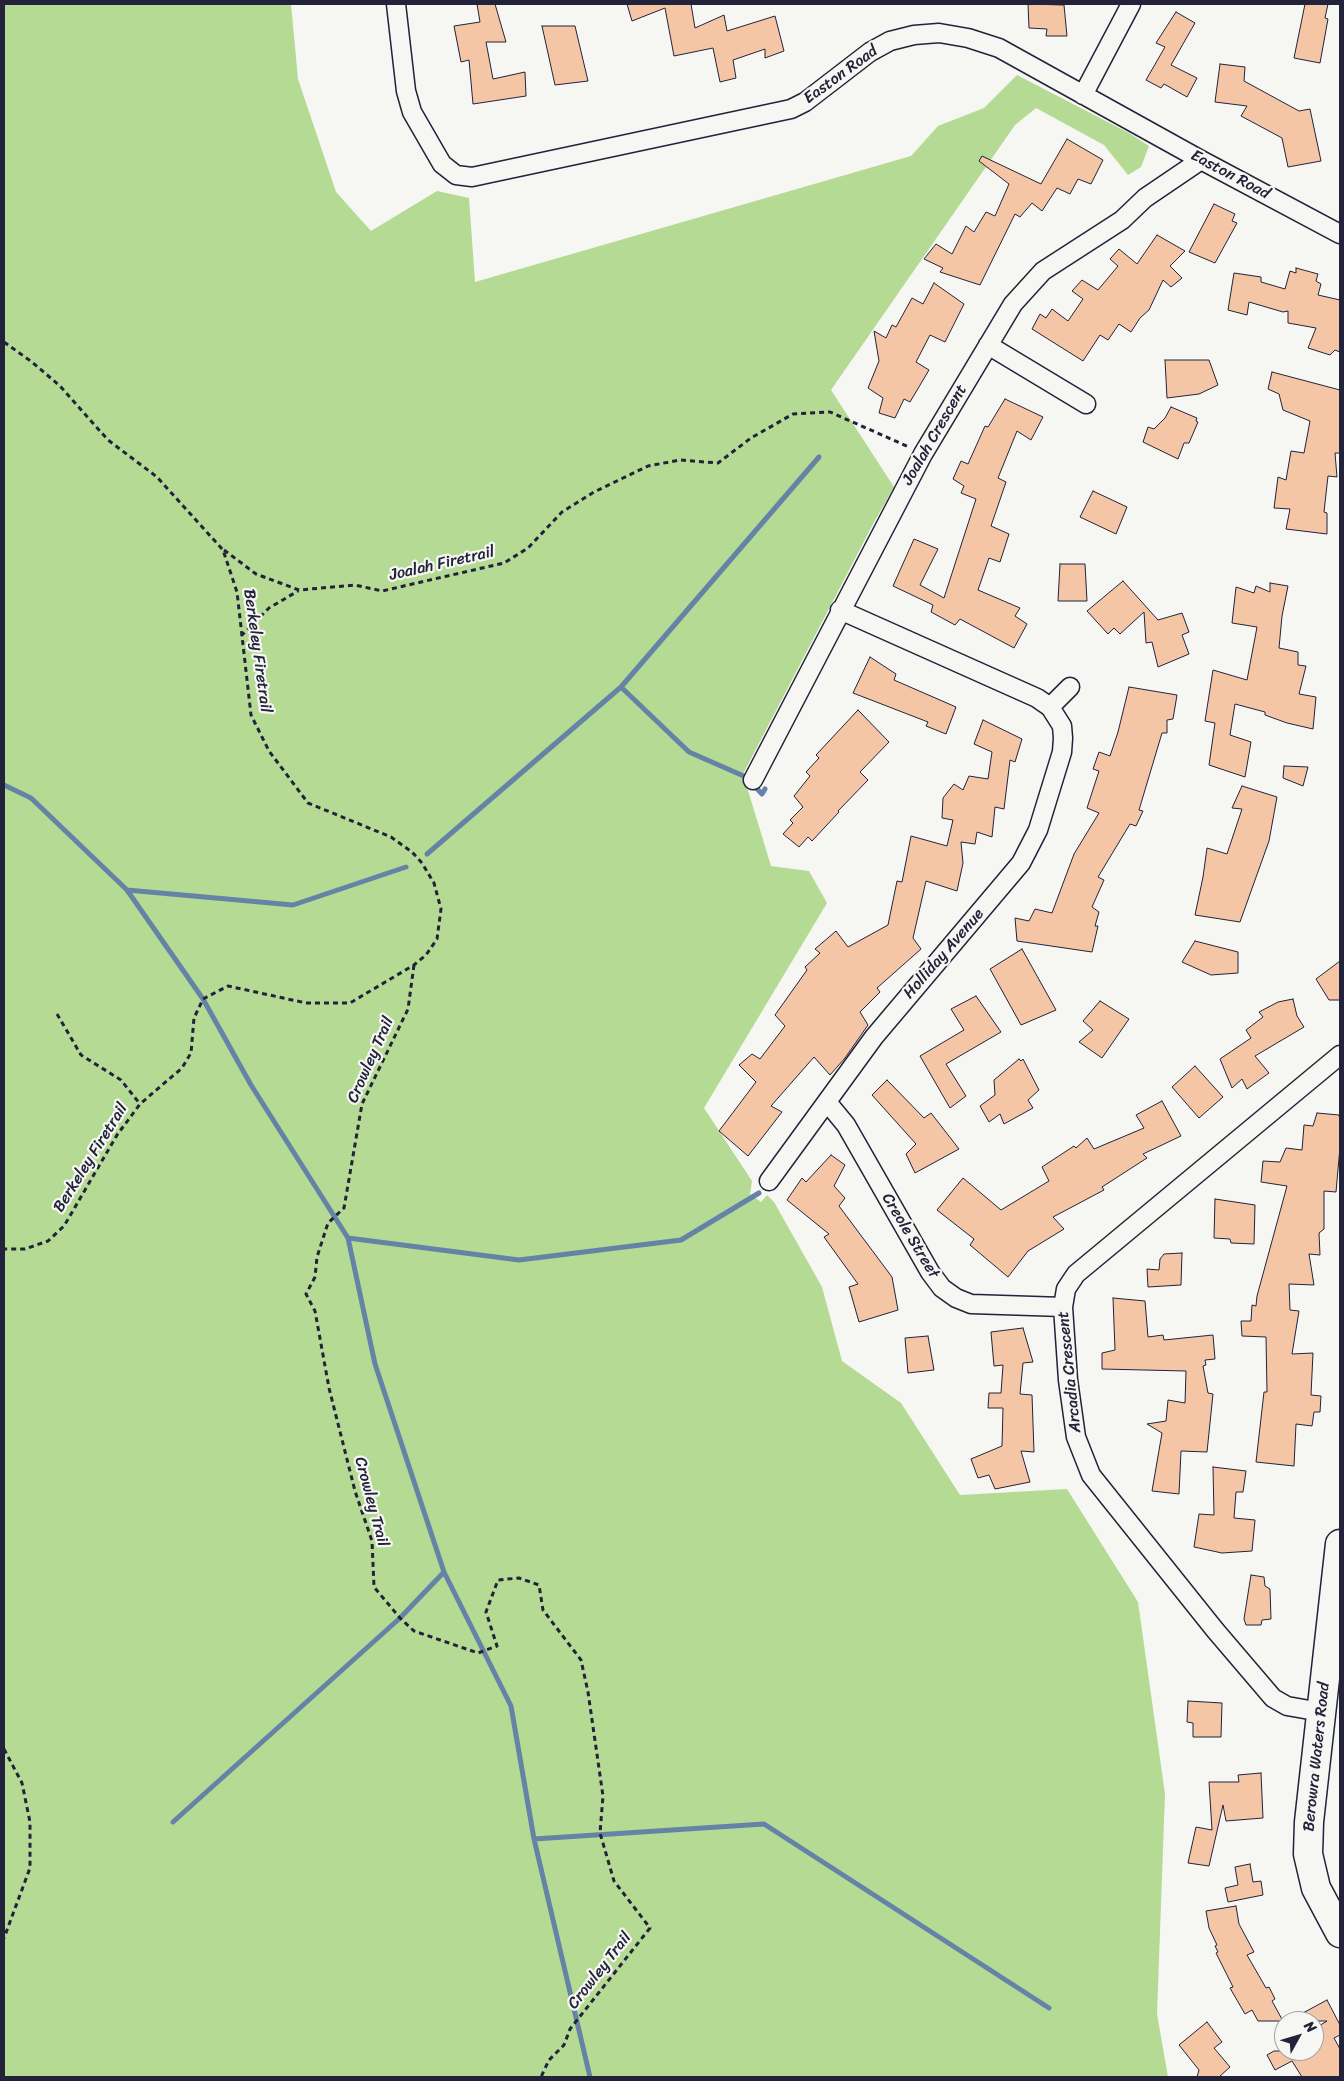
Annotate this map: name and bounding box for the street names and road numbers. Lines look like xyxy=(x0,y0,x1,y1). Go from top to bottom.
street label: Easton Road xyxy=(800,42,882,108)
street label: Easton Road xyxy=(1187,146,1273,204)
street label: Joalah Crescent xyxy=(898,381,972,489)
street label: Joalah Firetrail xyxy=(388,543,496,585)
street label: Berkeley Firetrail xyxy=(239,588,275,714)
street label: Holliday Avenue xyxy=(900,905,988,1003)
street label: Crowley Trail xyxy=(344,1014,398,1106)
street label: Berkeley Firetrail xyxy=(50,1100,132,1216)
street label: Creole Street xyxy=(877,1190,943,1282)
street label: Arcadia Crescent xyxy=(1054,1310,1086,1434)
street label: Crowley Trail xyxy=(350,1455,392,1549)
street label: Berowra Waters Road xyxy=(1300,1681,1334,1833)
street label: Crowley Trail xyxy=(564,1929,636,2013)

